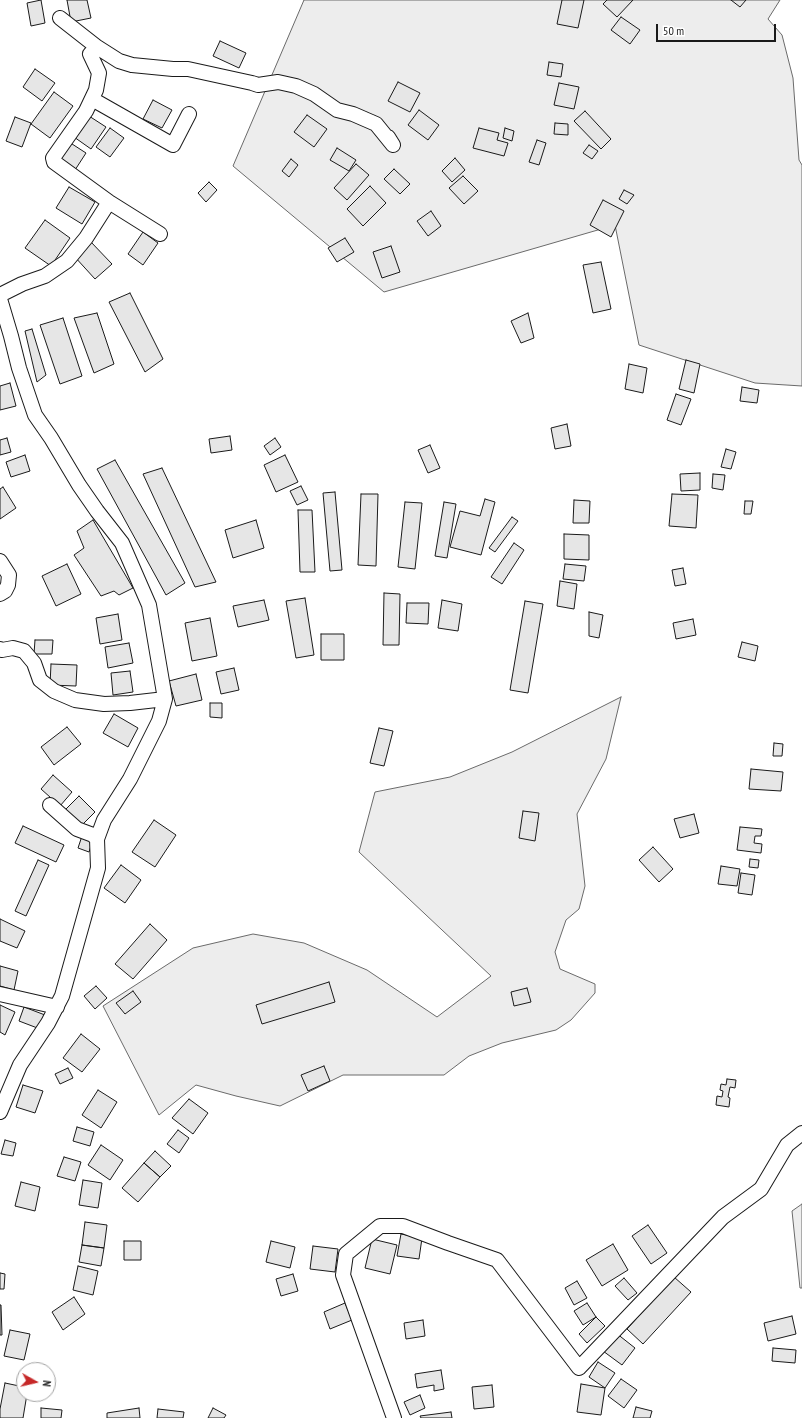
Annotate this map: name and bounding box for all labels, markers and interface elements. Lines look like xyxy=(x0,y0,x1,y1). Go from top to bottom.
scale bar xyxy=(658,16,778,42)
text: 50 m xyxy=(663,23,684,38)
north arrow xyxy=(16,1362,56,1402)
text: N xyxy=(40,1380,54,1387)

